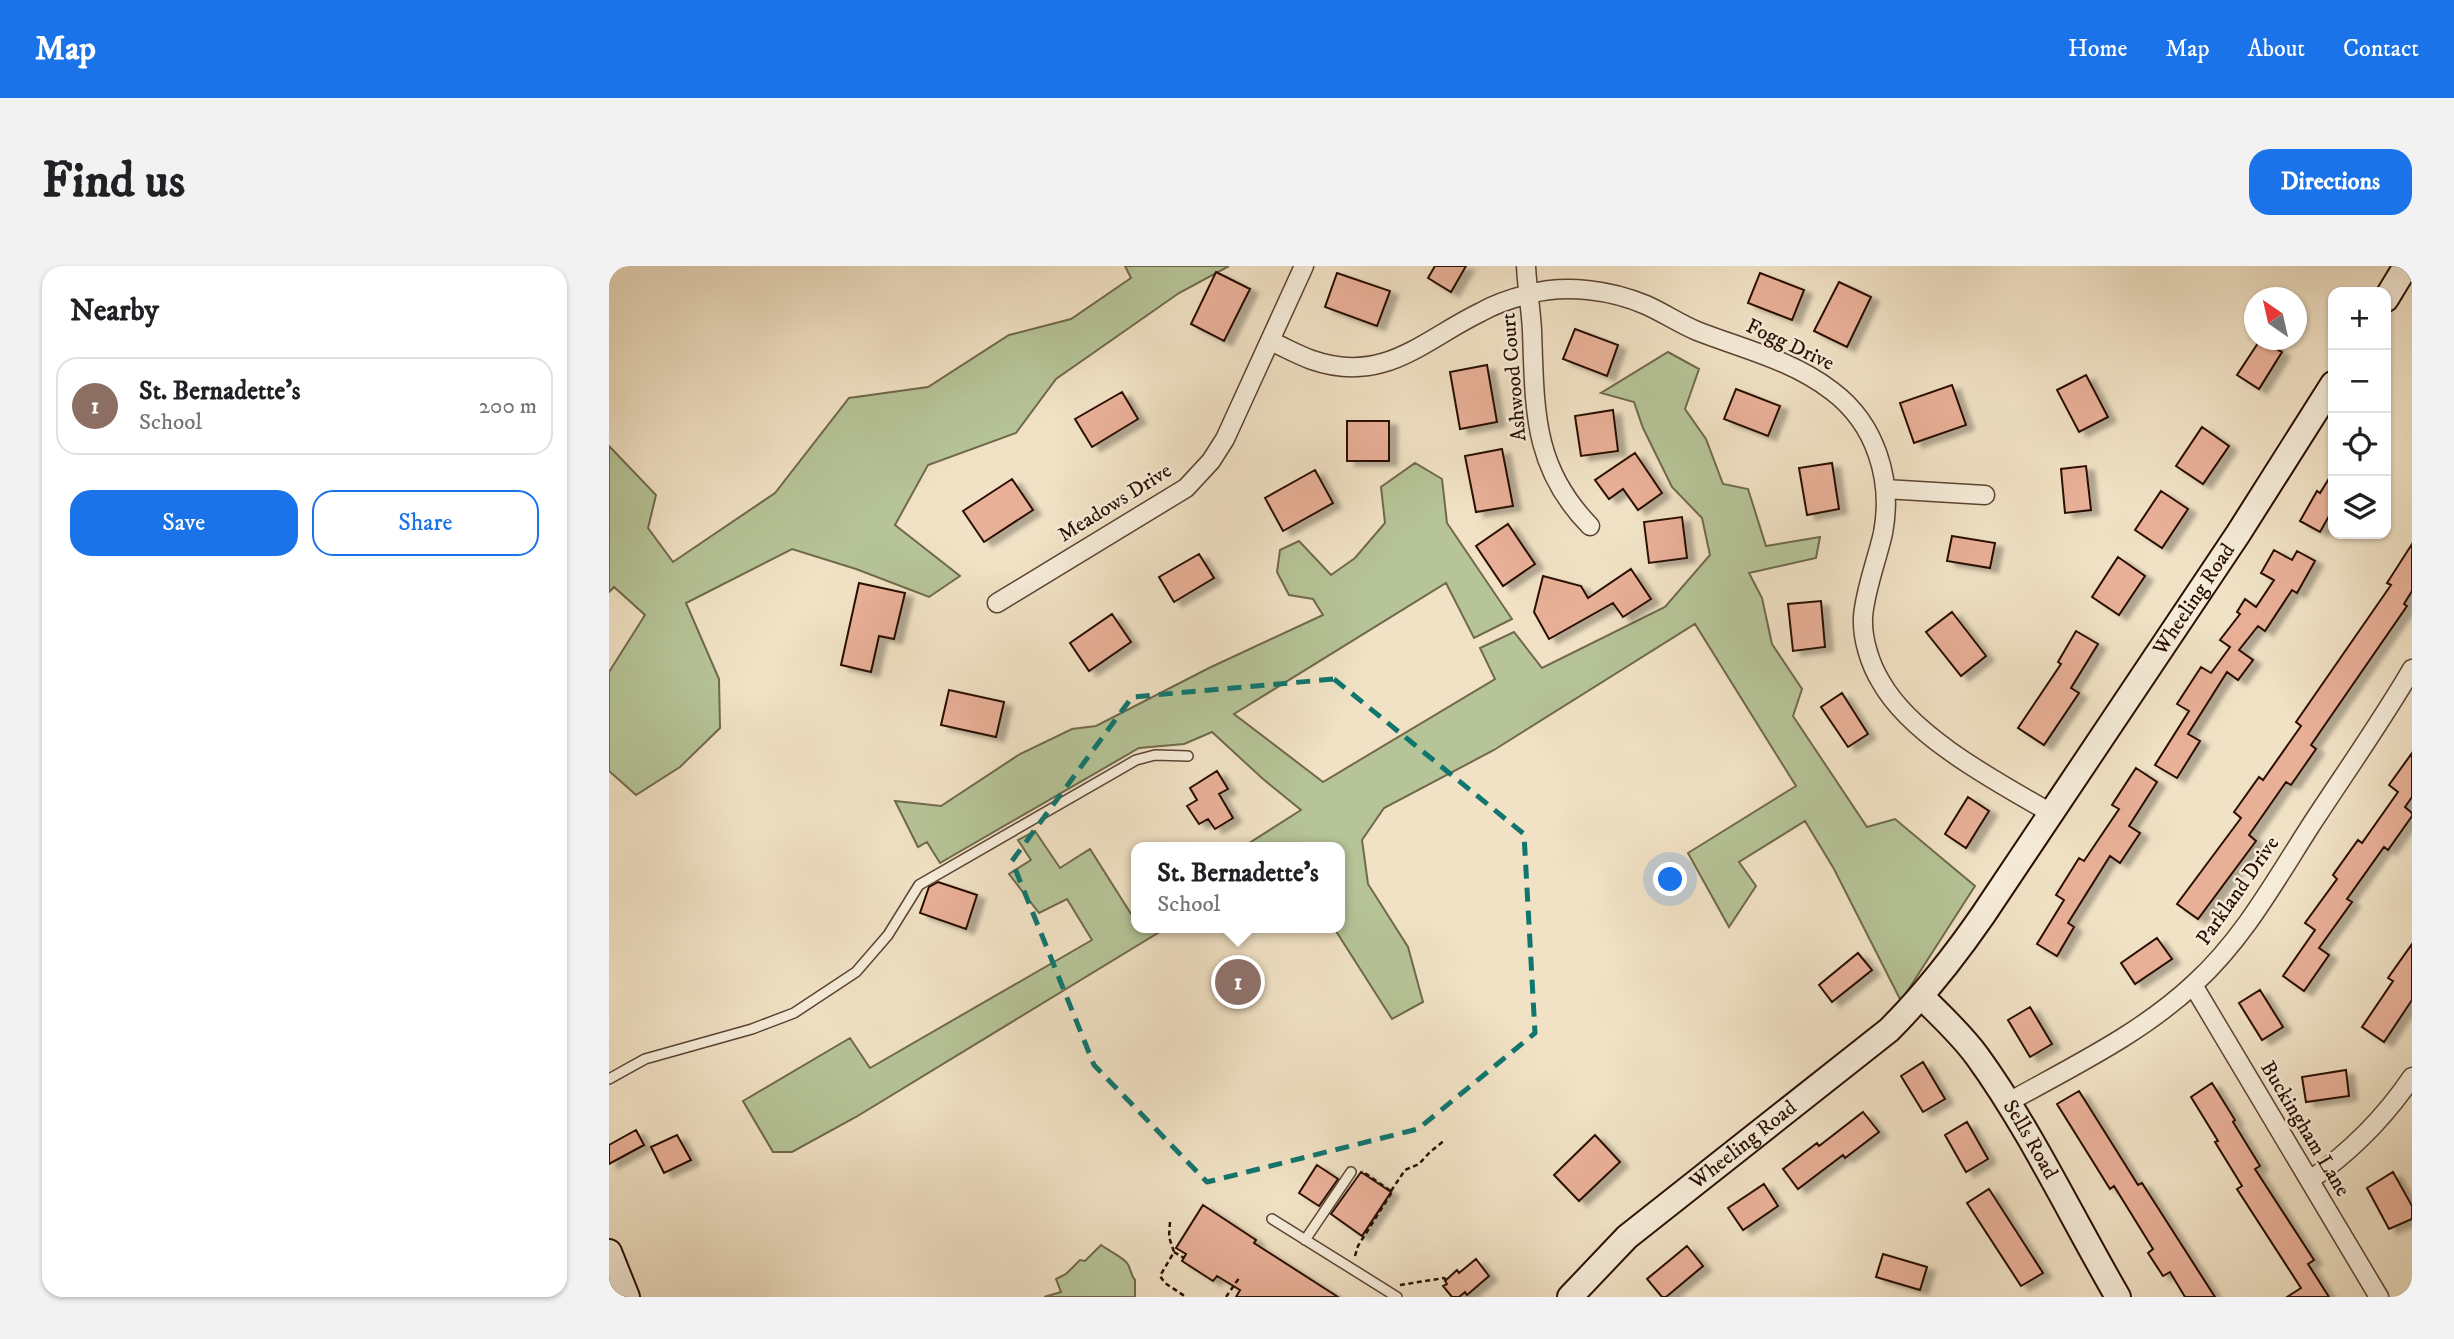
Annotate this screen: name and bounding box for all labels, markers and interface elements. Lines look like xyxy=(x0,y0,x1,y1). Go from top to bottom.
text: Map xyxy=(35,29,96,70)
text: Home xyxy=(2068,34,2127,64)
text: Map xyxy=(2165,34,2210,64)
text: About xyxy=(2248,34,2305,64)
text: Contact xyxy=(2343,34,2419,64)
button: Directions xyxy=(2249,149,2412,215)
text: Find us xyxy=(42,151,185,213)
north arrow xyxy=(2244,287,2307,350)
map controls xyxy=(2328,287,2391,539)
button: + xyxy=(2328,287,2391,350)
text: Nearby xyxy=(70,293,159,330)
street label: Ashwood Court xyxy=(1495,311,1533,442)
street label: Fogg Drive xyxy=(1742,313,1838,377)
button: − xyxy=(2328,350,2391,413)
text: St. Bernadette's xyxy=(139,375,300,408)
text: 1 xyxy=(91,392,99,421)
text: 200 m xyxy=(479,392,537,421)
text: School xyxy=(139,408,202,437)
button: locate xyxy=(2328,413,2391,476)
street label: Meadows Drive xyxy=(1053,458,1177,548)
button: layers xyxy=(2328,476,2391,539)
button: Save xyxy=(70,490,298,556)
button: Share xyxy=(312,490,539,556)
street label: Wheeling Road xyxy=(2147,538,2241,661)
street label: Parkland Drive xyxy=(2191,831,2285,951)
popup xyxy=(1131,842,1345,933)
text: St. Bernadette's xyxy=(1157,857,1319,890)
your location xyxy=(1653,862,1687,896)
text: School xyxy=(1157,890,1220,919)
pin: 1 xyxy=(1215,956,1261,1008)
street label: Buckingham Lane xyxy=(2254,1057,2356,1202)
street label: Wheeling Road xyxy=(1684,1095,1802,1196)
street label: Sells Road xyxy=(1997,1095,2064,1184)

